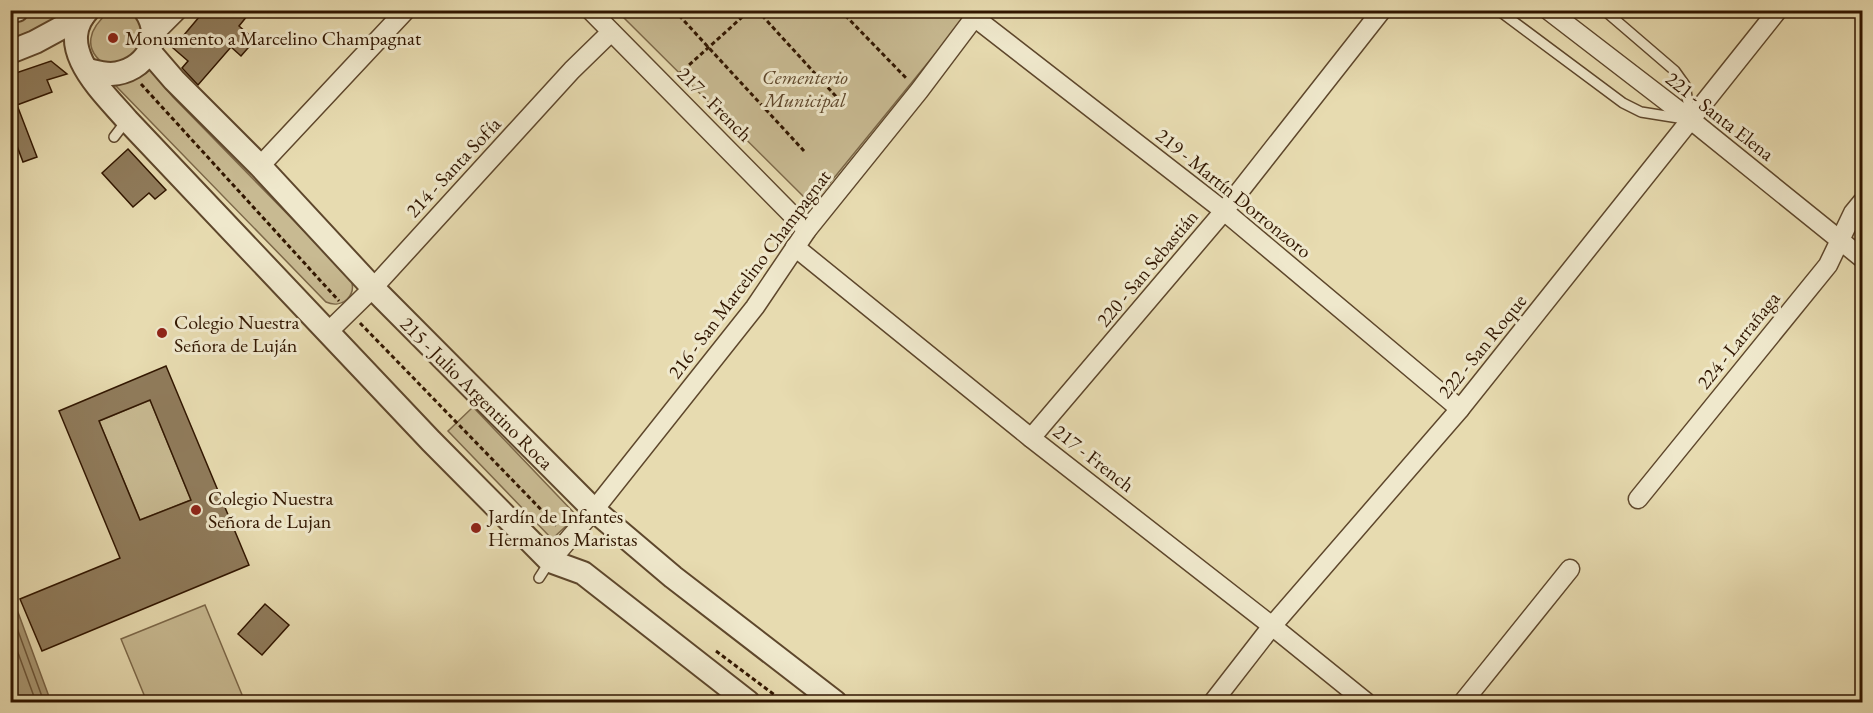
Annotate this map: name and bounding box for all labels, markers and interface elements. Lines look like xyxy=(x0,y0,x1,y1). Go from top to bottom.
place label: Monumento a Marcelino Champagnat xyxy=(125,25,422,51)
marker: Monumento a Marcelino Champagnat xyxy=(106,31,120,45)
street label: 217 - French xyxy=(672,61,758,147)
park label: Cementerio Municipal xyxy=(762,64,848,113)
street label: 221 - Santa Elena xyxy=(1660,65,1780,167)
street label: 214 - Santa Sofía xyxy=(400,111,506,223)
street label: 219 - Martín Dorronzoro xyxy=(1151,122,1317,264)
street label: 216 - San Marcelino Champagnat xyxy=(662,164,837,384)
street label: 220 - San Sebastián xyxy=(1090,204,1204,332)
street label: 224 - Larrañaga xyxy=(1691,286,1785,394)
street label: 222 - San Roque xyxy=(1432,288,1532,404)
place label: Colegio Nuestra Señora de Luján xyxy=(174,309,299,358)
street label: 215 - Julio Argentino Roca xyxy=(395,311,559,475)
marker: Colegio Nuestra Señora de Luján xyxy=(155,326,169,340)
street label: 217 - French xyxy=(1048,418,1140,498)
place label: Colegio Nuestra Señora de Lujan xyxy=(208,485,333,534)
marker: Colegio Nuestra Señora de Lujan xyxy=(189,503,203,517)
place label: Jardín de Infantes Hermanos Maristas xyxy=(486,503,638,552)
marker: Jardín de Infantes Hermanos Maristas xyxy=(469,521,483,535)

